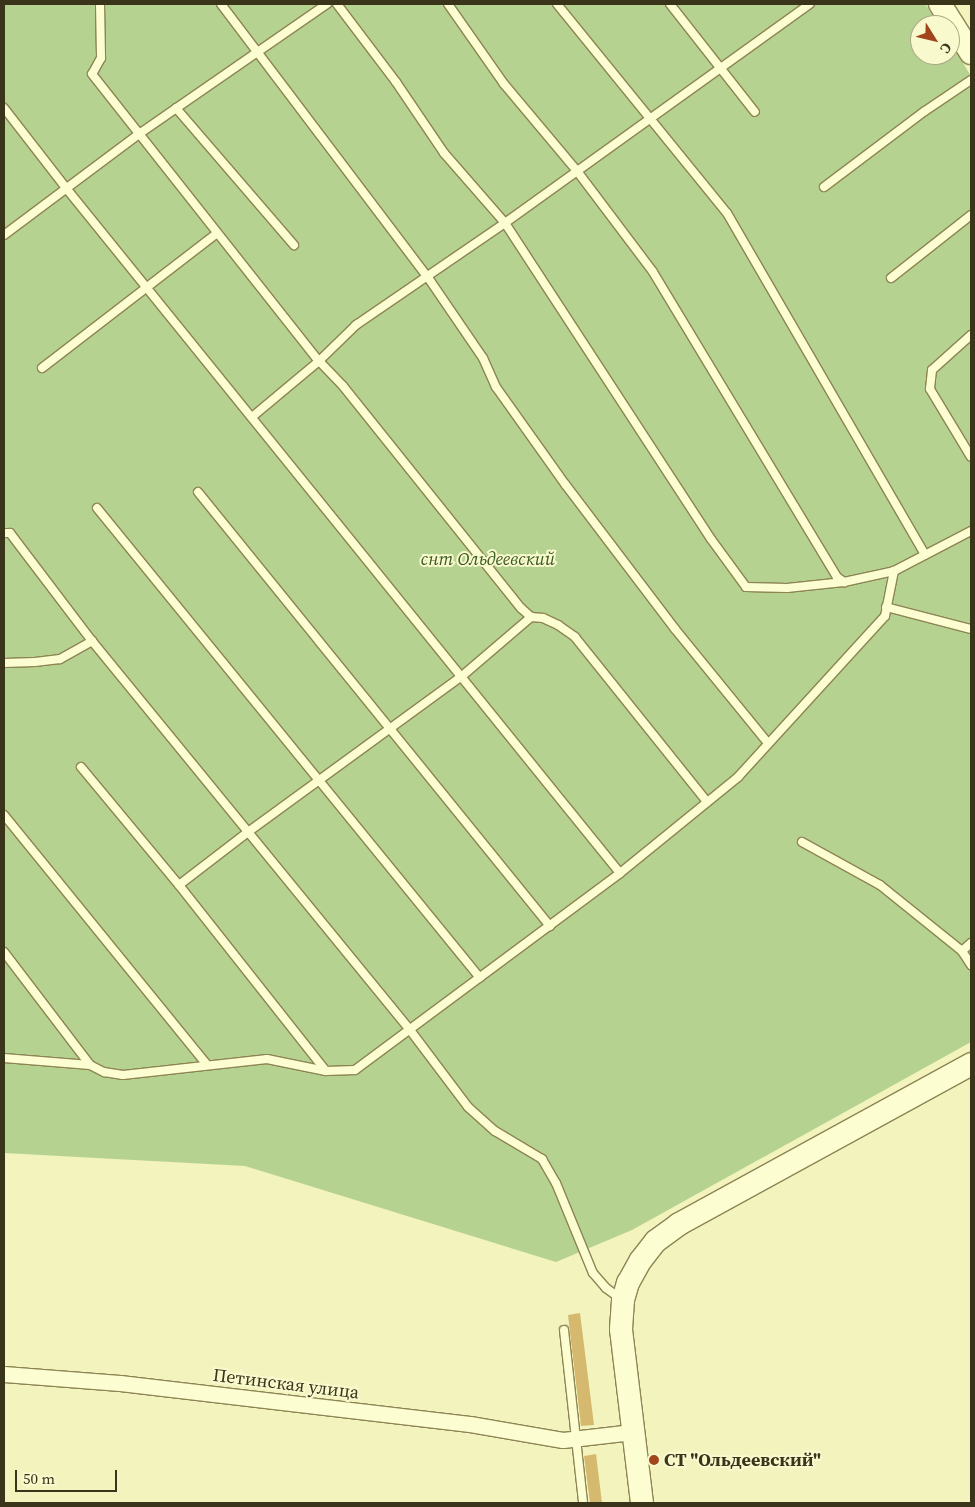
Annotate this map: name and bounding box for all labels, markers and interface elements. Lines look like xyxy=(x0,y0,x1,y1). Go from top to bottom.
north arrow xyxy=(910,15,960,65)
text: С xyxy=(936,39,957,58)
park label: снт Ольдеевский xyxy=(421,548,555,570)
street label: Петинская улица xyxy=(212,1364,360,1404)
place label: СТ "Ольдеевский" xyxy=(664,1449,821,1471)
marker: СТ "Ольдеевский" xyxy=(648,1454,660,1466)
scale bar xyxy=(18,1460,120,1492)
text: 50 m xyxy=(23,1468,55,1489)

